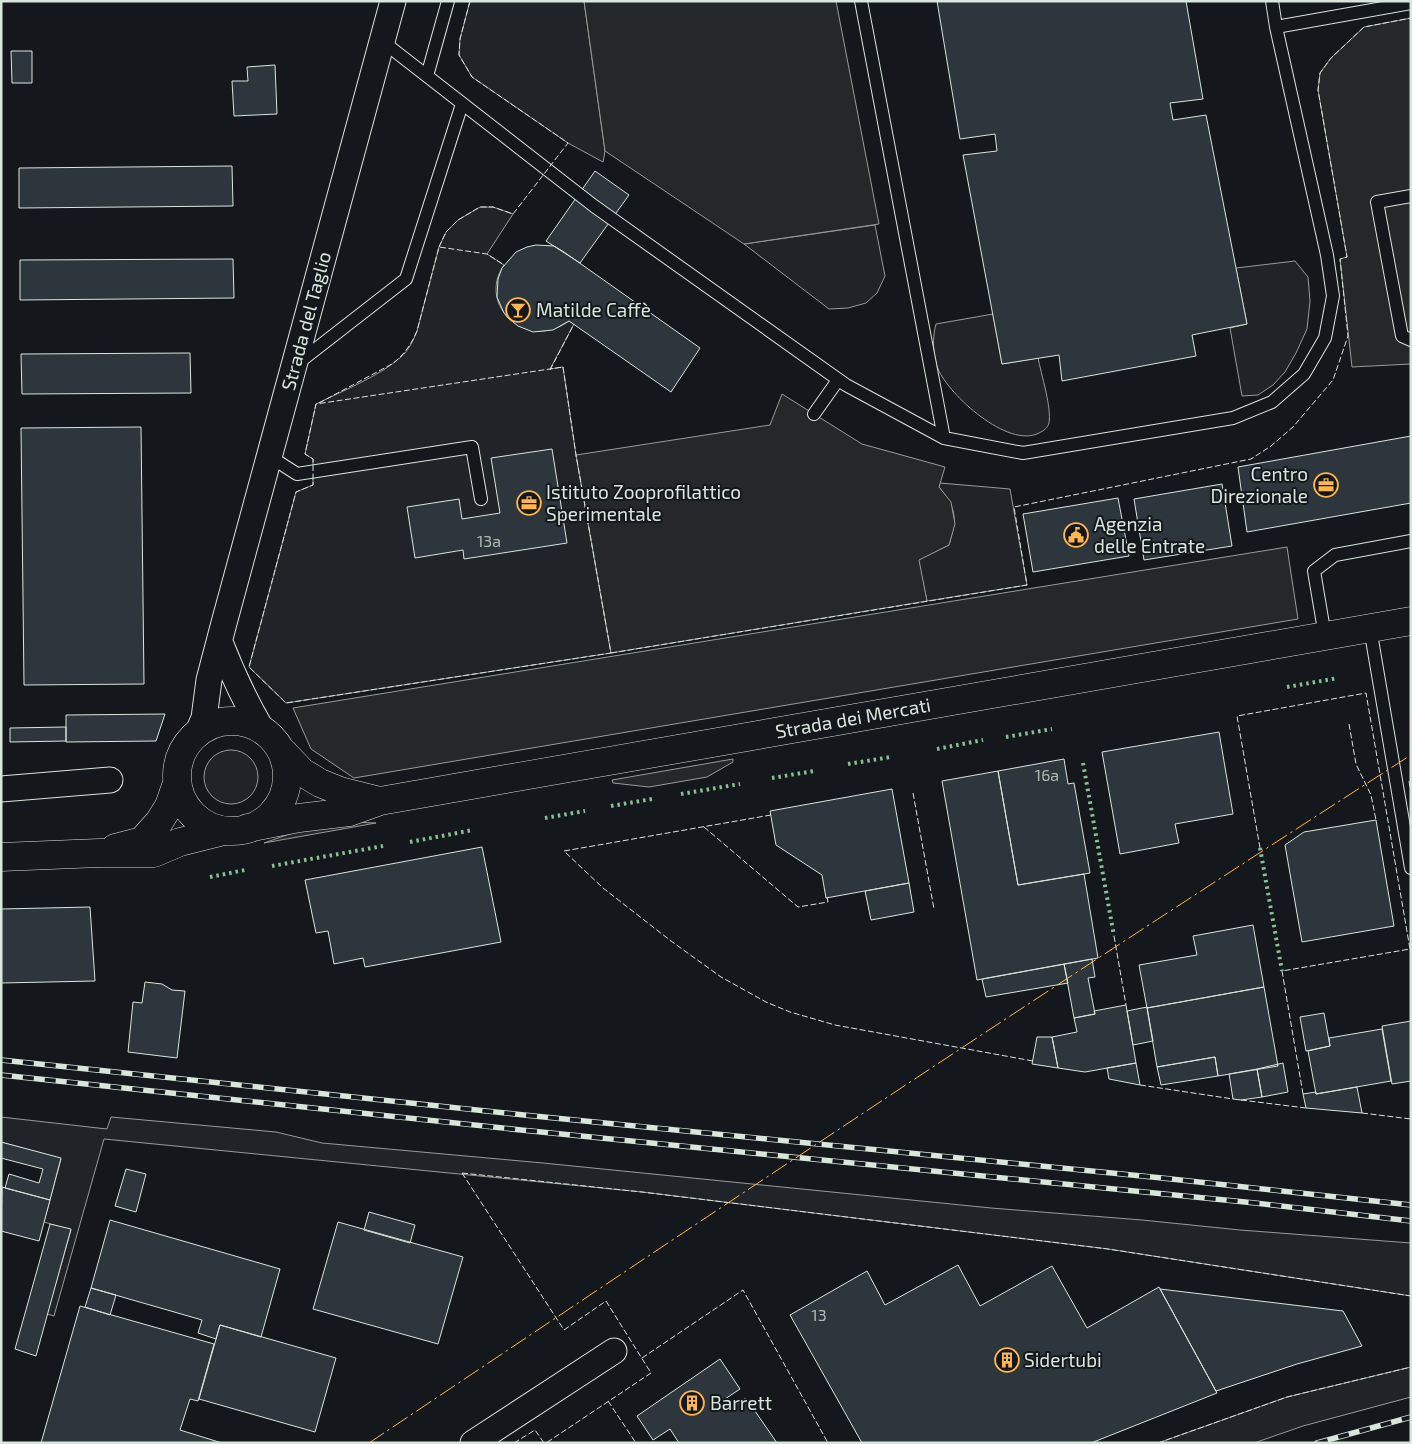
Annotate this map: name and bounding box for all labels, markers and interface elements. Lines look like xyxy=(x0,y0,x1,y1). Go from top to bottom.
street label: Strada del Taglio xyxy=(276,249,335,393)
bar icon: Matilde Caffè xyxy=(505,297,531,323)
place label: Matilde Caffè xyxy=(536,298,651,321)
place label: Centro Direzionale xyxy=(1211,462,1308,507)
office icon: Centro Direzionale xyxy=(1313,472,1339,498)
place label: Istituto Zooprofilattico Sperimentale xyxy=(546,480,741,525)
office icon: Istituto Zooprofilattico Sperimentale xyxy=(516,490,542,516)
place label: Agenzia delle Entrate xyxy=(1094,512,1205,557)
public building icon: Agenzia delle Entrate xyxy=(1063,522,1089,548)
house number: 13a xyxy=(477,531,501,550)
street label: Strada dei Mercati xyxy=(773,693,932,742)
house number: 16a xyxy=(1035,765,1059,784)
house number: 13 xyxy=(811,1305,827,1324)
building icon: Sidertubi xyxy=(994,1347,1020,1373)
place label: Sidertubi xyxy=(1024,1348,1102,1371)
building icon: Barrett xyxy=(679,1390,705,1416)
place label: Barrett xyxy=(710,1391,772,1414)

